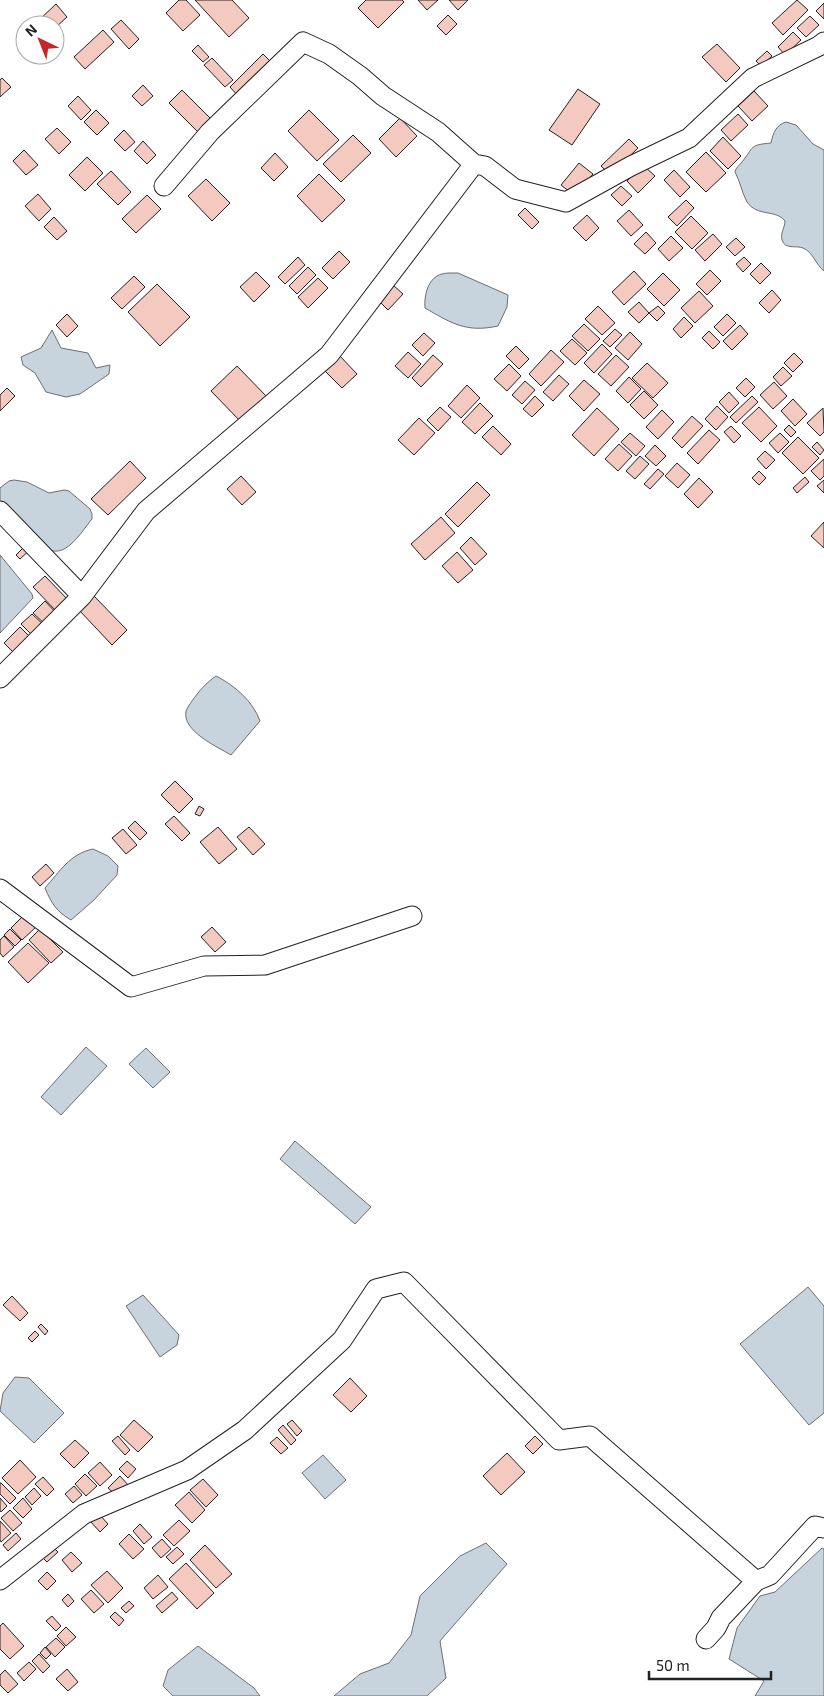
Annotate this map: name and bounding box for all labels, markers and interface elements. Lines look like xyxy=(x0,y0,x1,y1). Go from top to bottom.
north arrow xyxy=(15,15,65,65)
text: N xyxy=(21,20,40,40)
scale bar xyxy=(649,1648,772,1680)
text: 50 m xyxy=(656,1656,690,1674)

